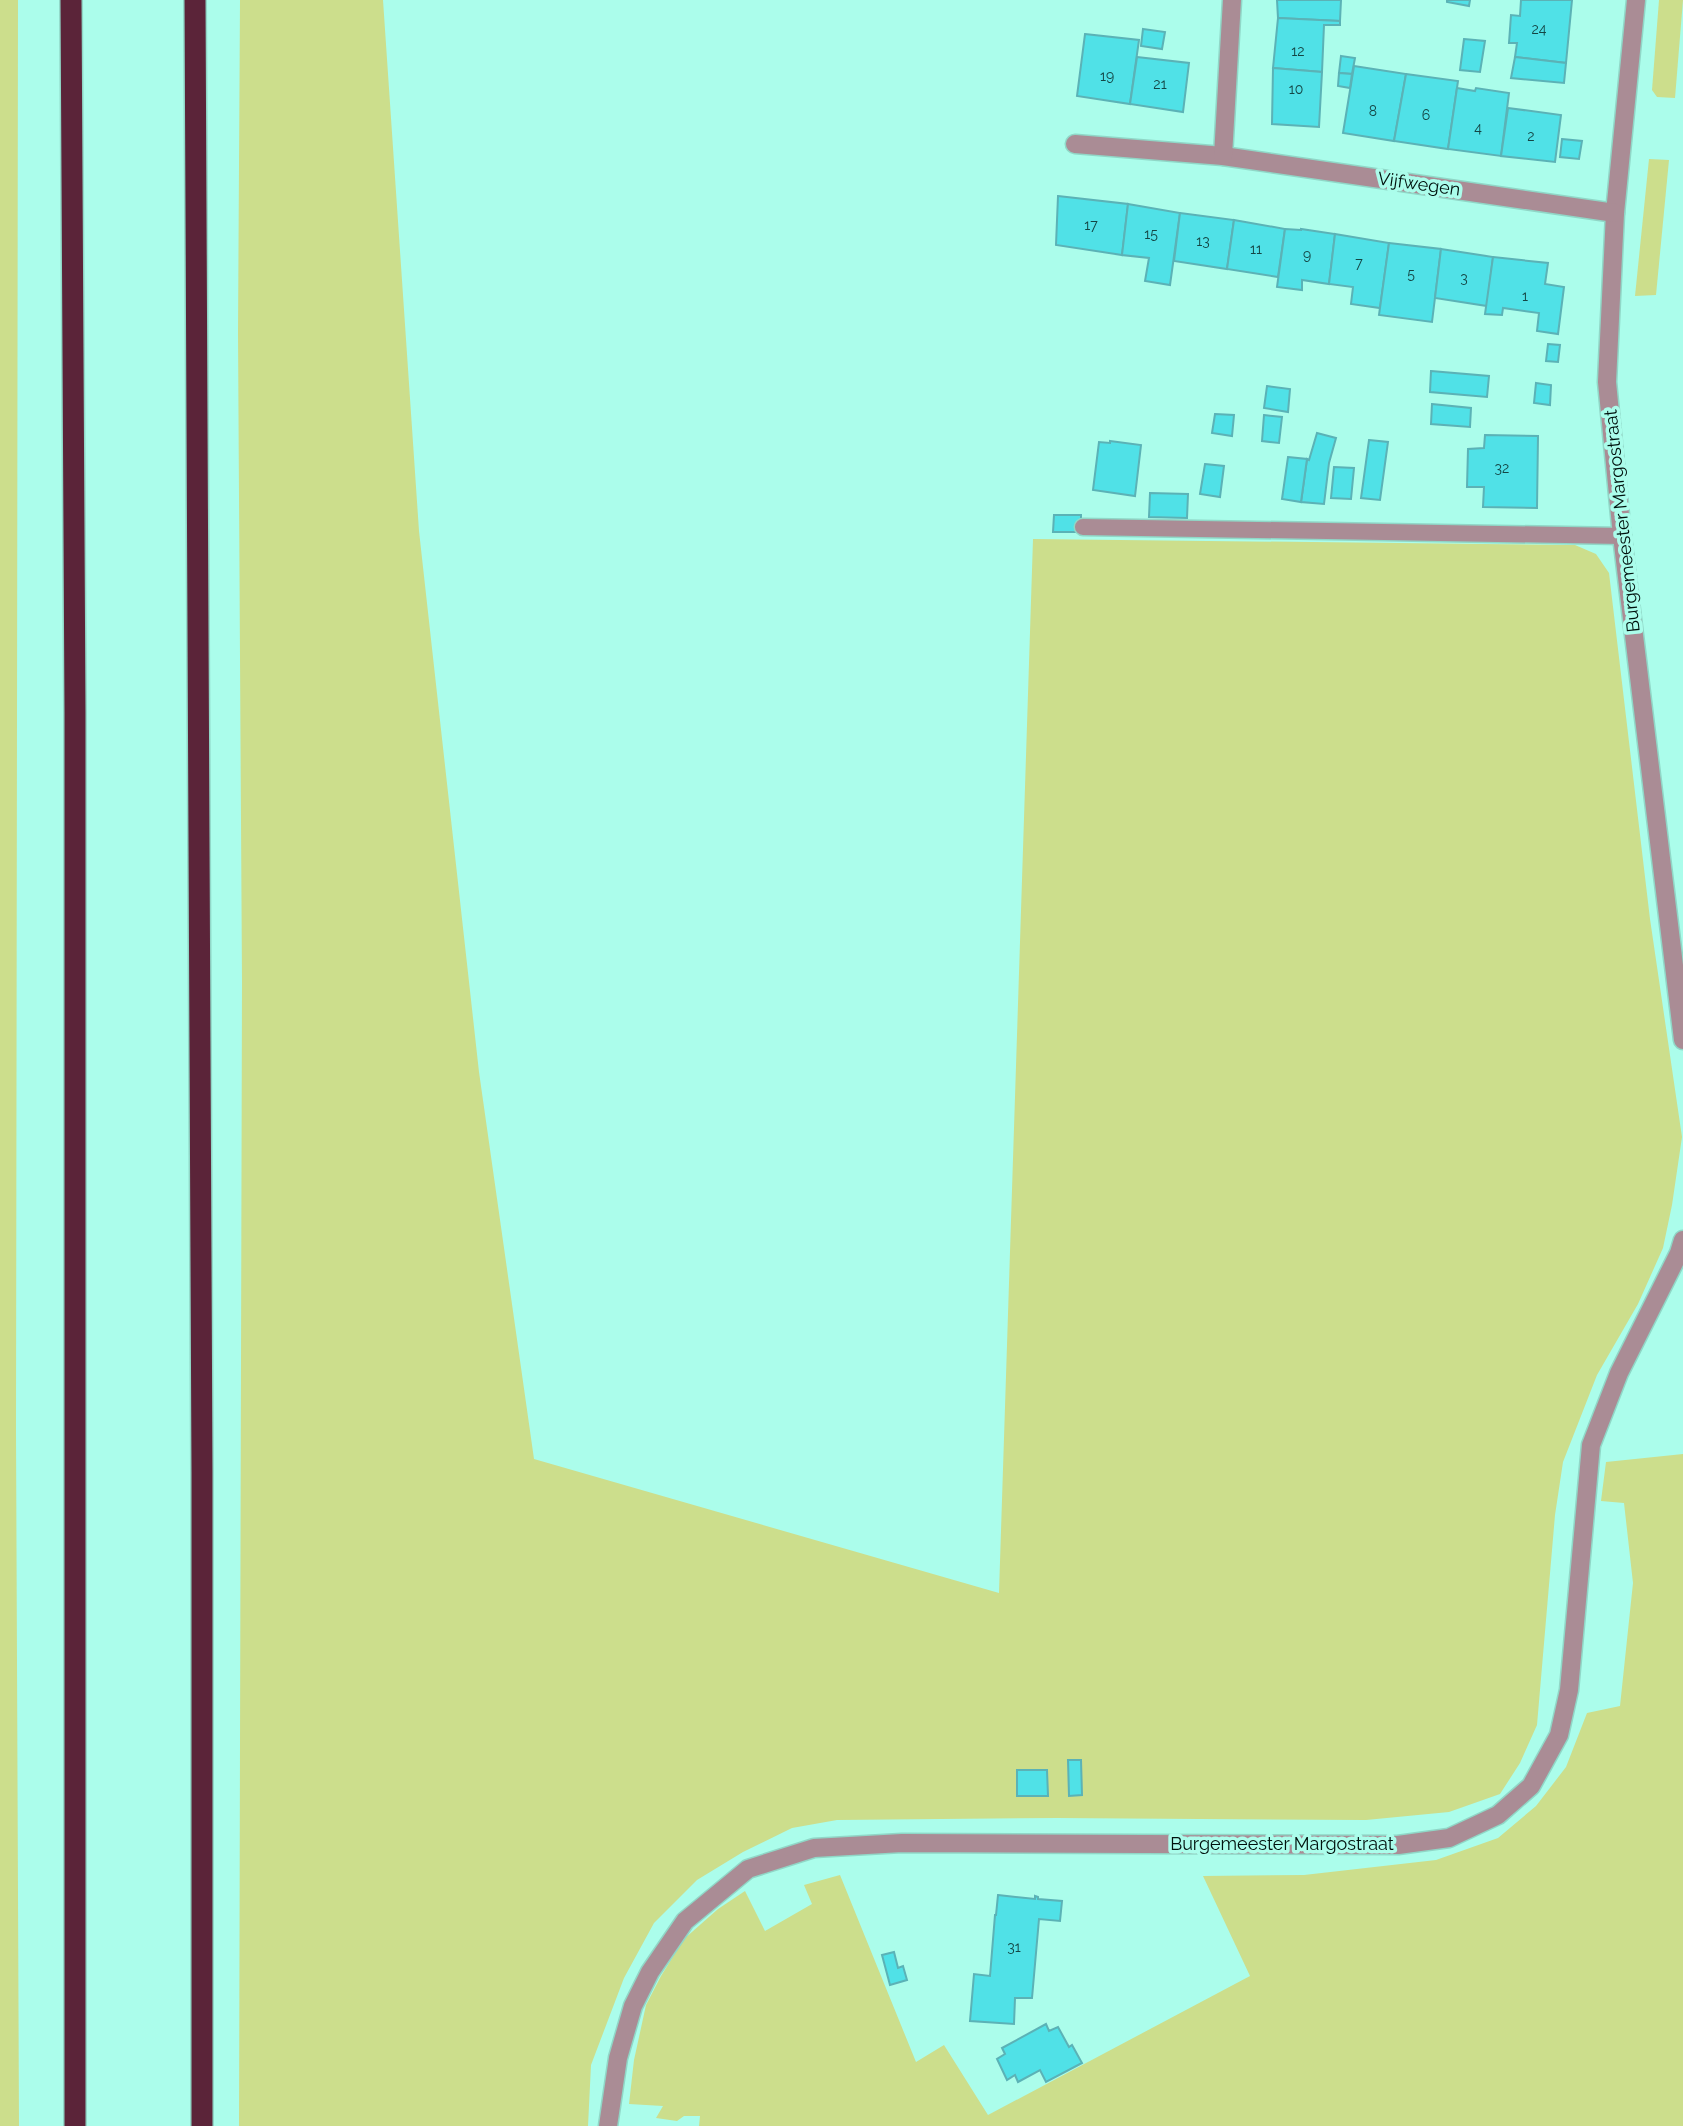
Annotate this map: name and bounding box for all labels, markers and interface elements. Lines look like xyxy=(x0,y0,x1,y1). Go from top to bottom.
house number: 24 xyxy=(1532,21,1547,37)
house number: 12 xyxy=(1291,43,1305,59)
house number: 19 xyxy=(1100,68,1114,84)
house number: 21 xyxy=(1153,76,1167,92)
house number: 10 xyxy=(1289,81,1303,97)
house number: 8 xyxy=(1369,103,1377,119)
house number: 6 xyxy=(1422,107,1430,123)
house number: 4 xyxy=(1474,120,1482,136)
house number: 2 xyxy=(1527,128,1535,144)
street label: Vijfwegen xyxy=(1376,167,1462,200)
house number: 17 xyxy=(1084,217,1098,233)
house number: 15 xyxy=(1144,226,1158,242)
house number: 13 xyxy=(1196,233,1210,249)
house number: 11 xyxy=(1250,241,1262,257)
house number: 9 xyxy=(1303,247,1311,263)
house number: 7 xyxy=(1355,255,1363,271)
house number: 5 xyxy=(1407,266,1415,282)
house number: 3 xyxy=(1460,270,1468,286)
house number: 1 xyxy=(1522,288,1528,304)
street label: Burgemeester Margostraat xyxy=(1599,409,1644,633)
house number: 32 xyxy=(1495,460,1509,476)
street label: Burgemeester Margostraat xyxy=(1170,1833,1394,1854)
house number: 31 xyxy=(1007,1939,1021,1955)

